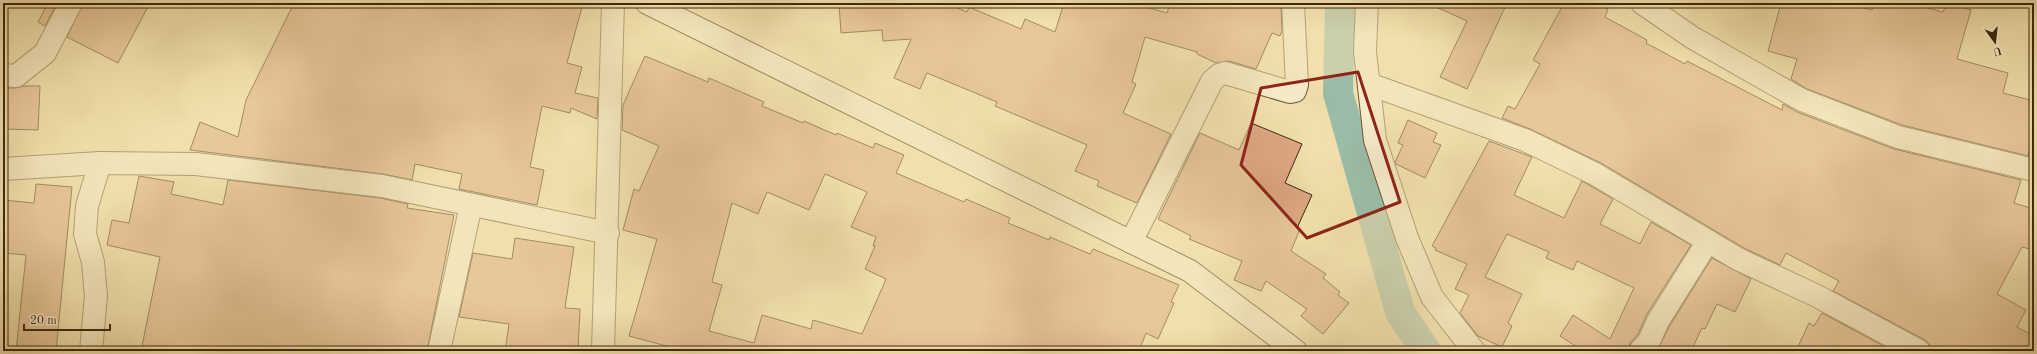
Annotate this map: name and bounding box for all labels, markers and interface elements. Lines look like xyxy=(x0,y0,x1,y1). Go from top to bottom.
north arrow xyxy=(1975,22,2015,62)
text: U xyxy=(1991,44,2003,57)
scale bar xyxy=(24,306,110,332)
text: 20 m xyxy=(30,315,57,327)

